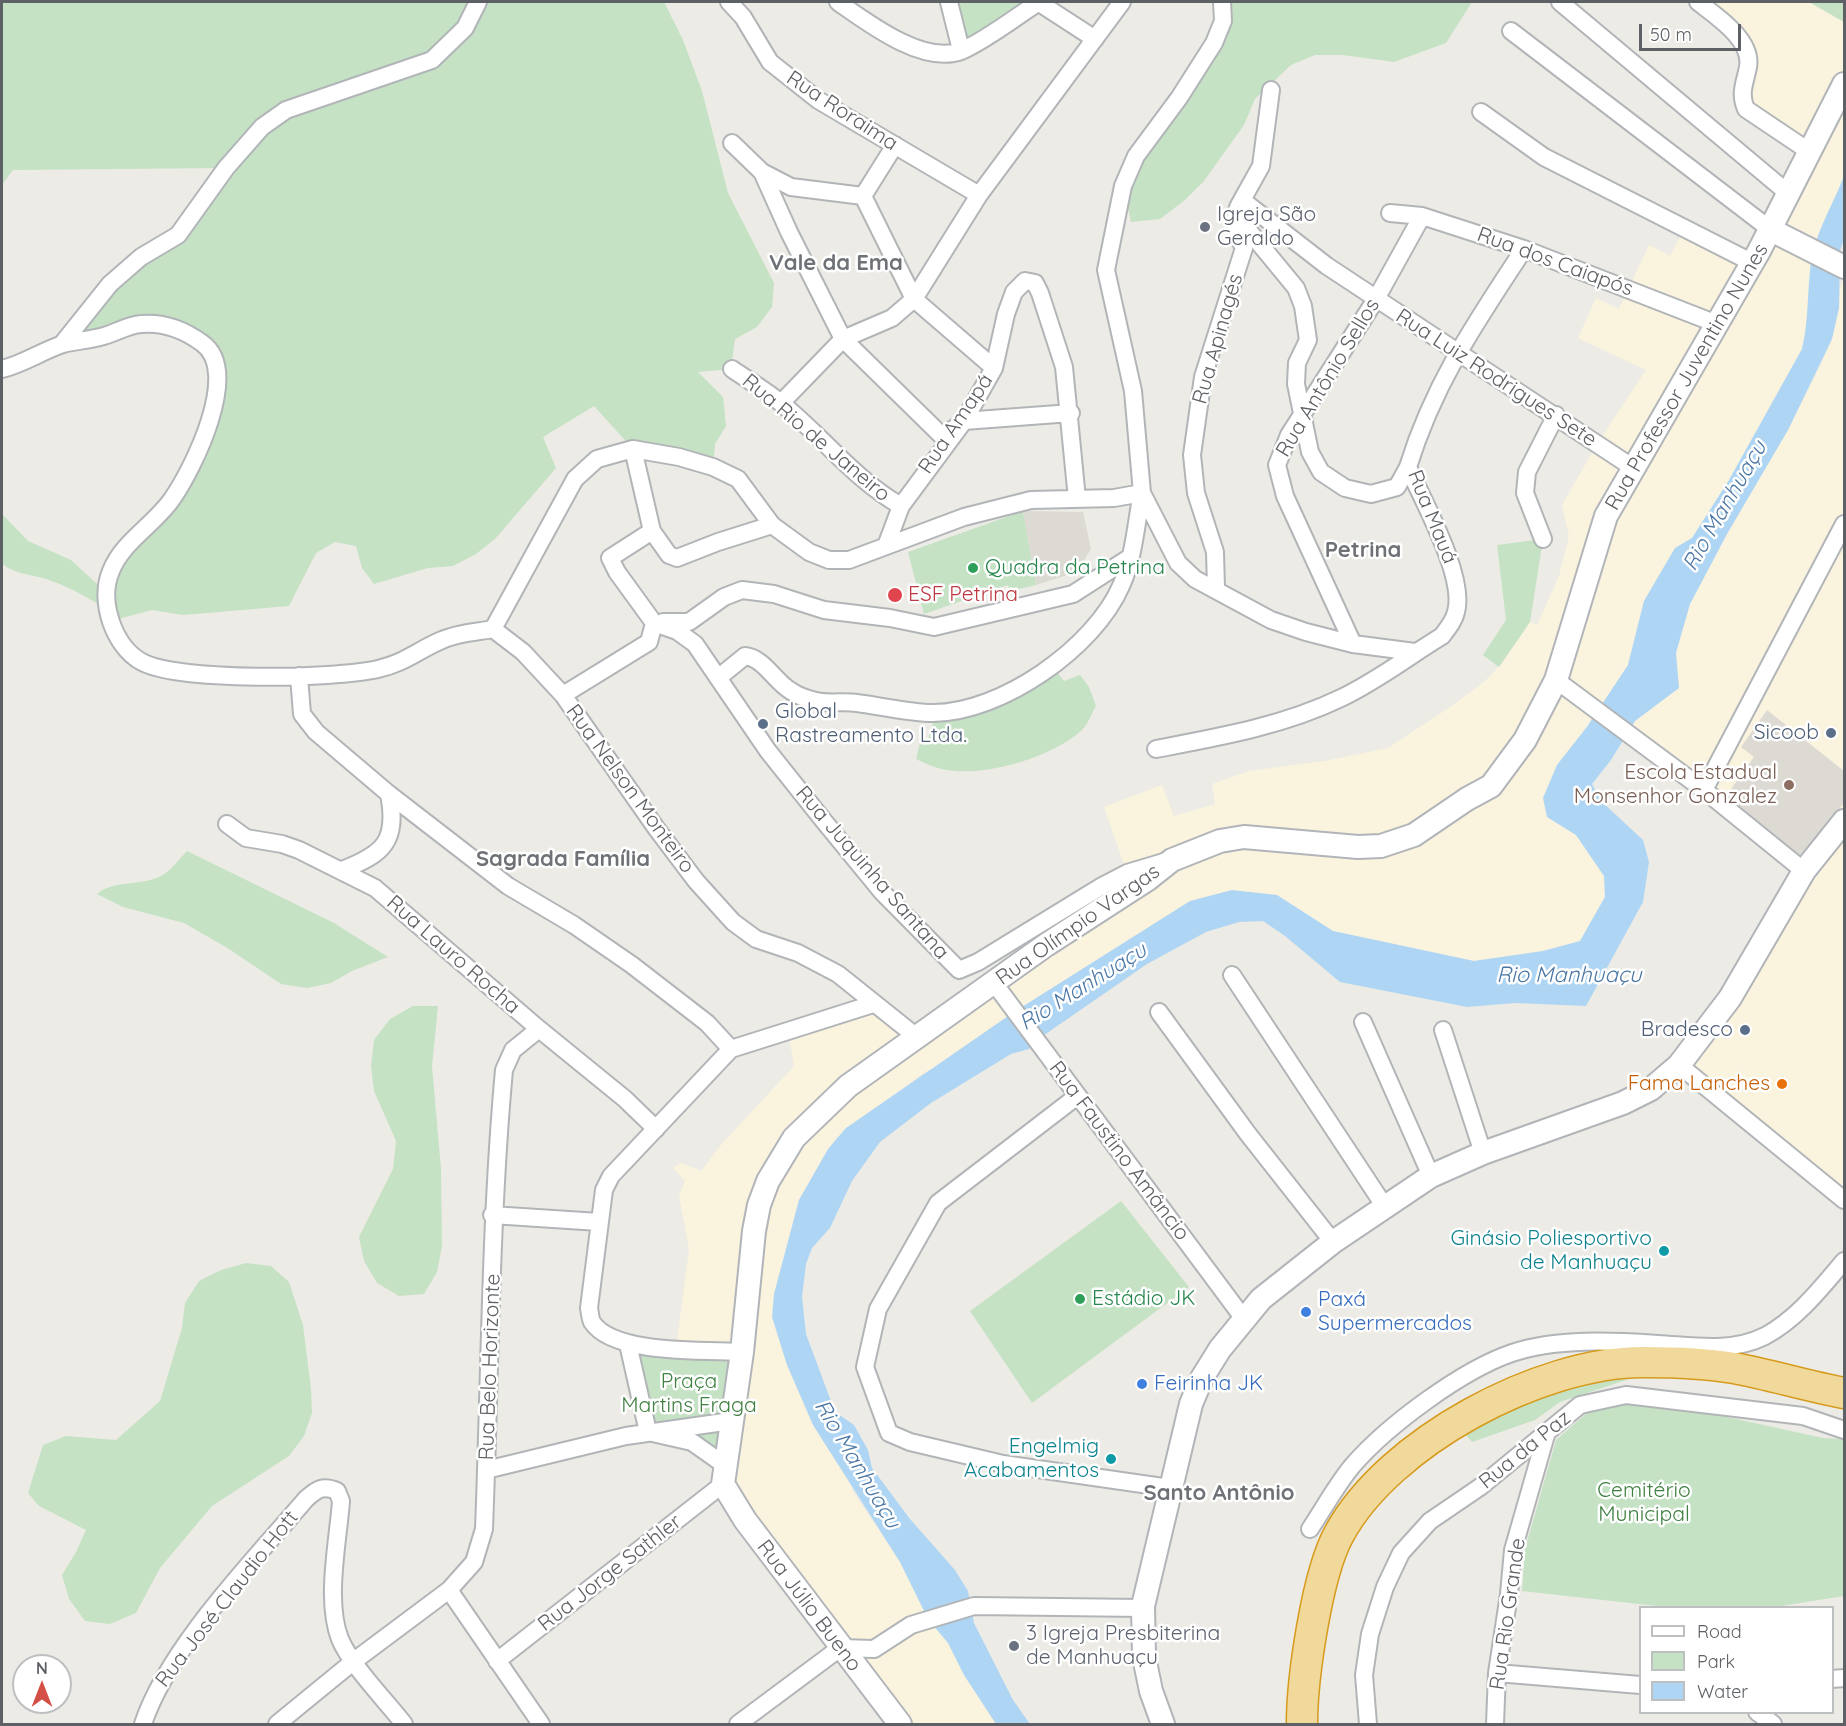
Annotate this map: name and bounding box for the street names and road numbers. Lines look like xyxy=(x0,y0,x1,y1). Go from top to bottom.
street label: Rua Roraima xyxy=(782,66,902,156)
street label: Rua dos Caiapós xyxy=(1474,222,1636,302)
street label: Rua Professor Juventino Nunes xyxy=(1600,239,1774,515)
street label: Rua Apinagés xyxy=(1187,271,1249,407)
street label: Rua Antônio Sellos xyxy=(1271,294,1385,462)
street label: Rua Luiz Rodrigues Sete xyxy=(1391,304,1601,452)
street label: Rua Rio de Janeiro xyxy=(737,369,895,507)
street label: Rua Amapá xyxy=(913,369,999,479)
street label: Rua Mauá xyxy=(1402,466,1462,568)
street label: Rua Nelson Monteiro xyxy=(560,700,700,878)
street label: Rua Juquinha Santana xyxy=(790,781,954,965)
street label: Rua Olímpio Vargas xyxy=(991,859,1165,991)
street label: Rua Lauro Rocha xyxy=(381,890,525,1020)
street label: Rua Faustino Amâncio xyxy=(1043,1056,1195,1246)
street label: Rua Belo Horizonte xyxy=(474,1273,506,1461)
street label: Rua da Paz xyxy=(1474,1405,1576,1495)
street label: Rua José Claudio Hott xyxy=(150,1506,304,1692)
street label: Rua Jorge Sathler xyxy=(533,1509,687,1637)
street label: Rua Júlio Bueno xyxy=(751,1535,867,1677)
street label: Rua Rio Grande xyxy=(1485,1536,1531,1692)

